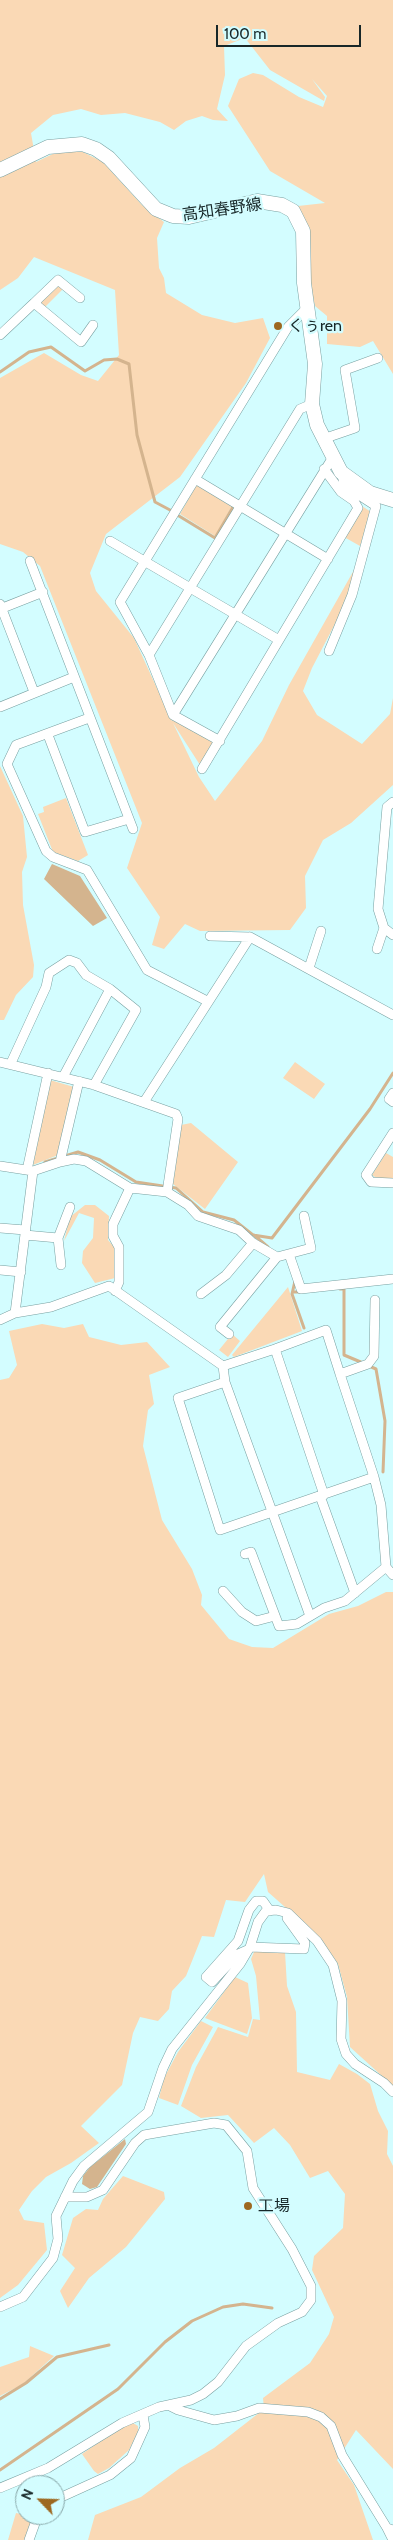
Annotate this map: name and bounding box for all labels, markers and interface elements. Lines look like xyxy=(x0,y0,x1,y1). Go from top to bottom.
scale bar xyxy=(218,15,363,47)
text: 100 m xyxy=(224,25,266,43)
street label: 高知春野線 xyxy=(181,195,263,225)
place label: くぅren xyxy=(288,316,342,336)
marker: くぅren xyxy=(272,320,284,332)
place label: 工場 xyxy=(258,2196,290,2216)
marker: 工場 xyxy=(242,2200,254,2212)
north arrow xyxy=(15,2475,65,2525)
text: N xyxy=(17,2486,37,2502)

